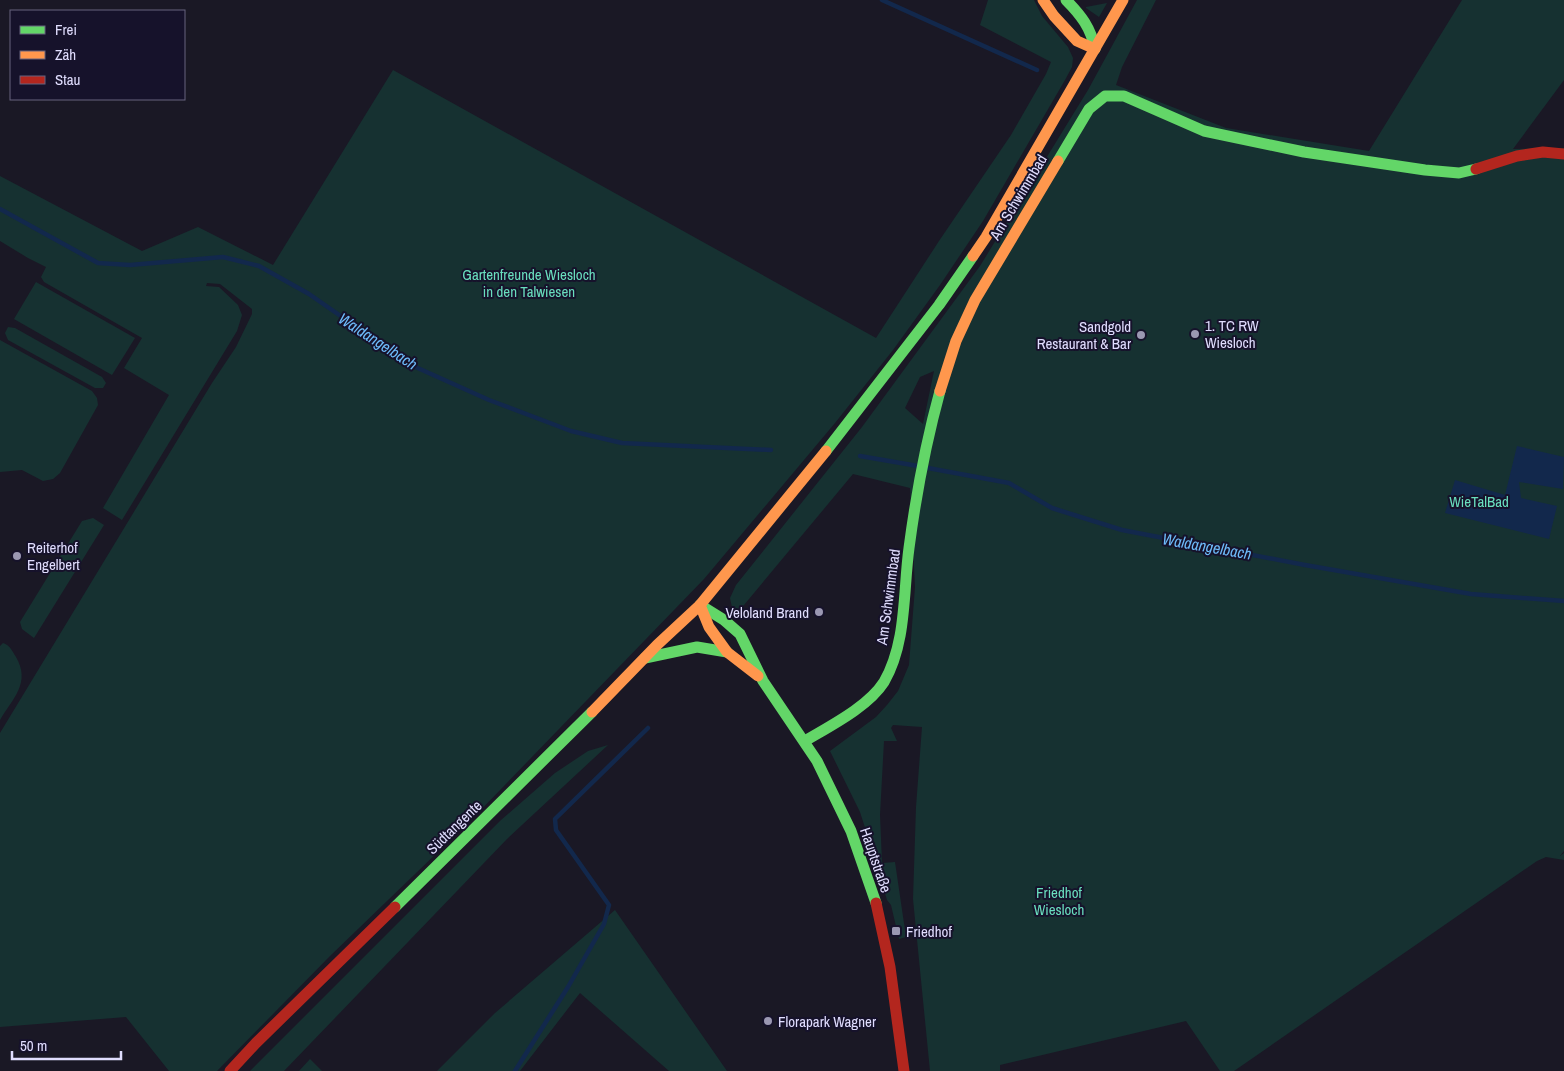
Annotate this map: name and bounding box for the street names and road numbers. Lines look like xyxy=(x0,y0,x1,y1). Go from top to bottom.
street label: Am Schwimmbad xyxy=(984,150,1052,245)
street label: Am Schwimmbad xyxy=(871,548,905,647)
street label: Südtangente xyxy=(422,795,487,859)
street label: Hauptstraße xyxy=(855,825,897,896)

